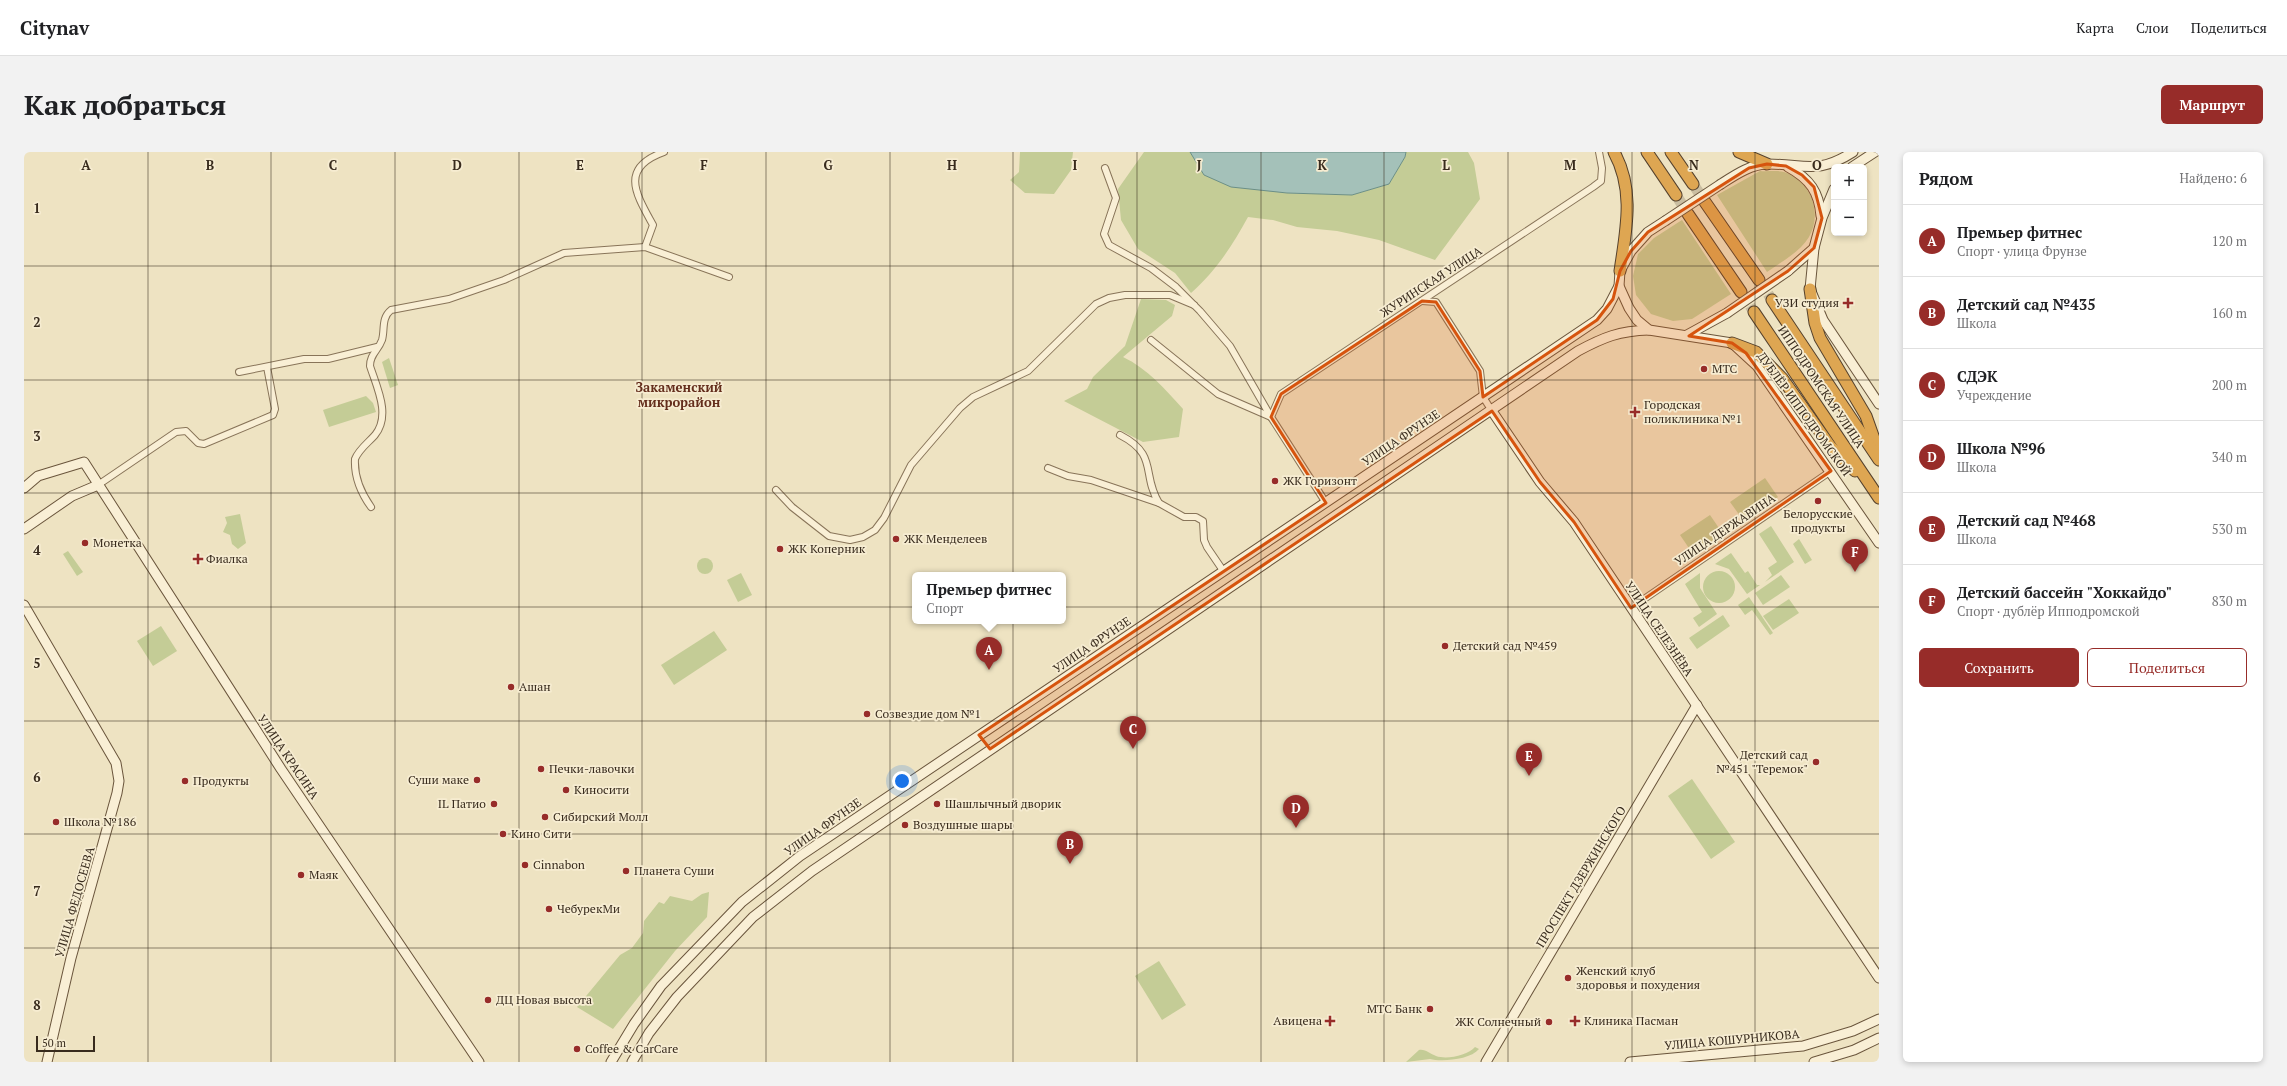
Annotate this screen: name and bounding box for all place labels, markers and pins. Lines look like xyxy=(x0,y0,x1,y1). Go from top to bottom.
place label: УЗИ студия xyxy=(1775,295,1839,310)
marker: УЗИ студия xyxy=(1842,297,1854,309)
place label: МТС xyxy=(1712,361,1738,376)
marker: МТС xyxy=(1699,364,1709,374)
place label: Городская поликлиника №1 xyxy=(1644,397,1742,426)
marker: Городская поликлиника №1 xyxy=(1629,406,1641,418)
place label: ЖК Горизонт xyxy=(1283,473,1357,488)
marker: ЖК Горизонт xyxy=(1270,476,1280,486)
marker: Белорусские продукты xyxy=(1813,496,1823,506)
place label: Белорусские продукты xyxy=(1783,506,1853,535)
place label: ЖК Менделеев xyxy=(904,531,987,546)
marker: ЖК Менделеев xyxy=(891,534,901,544)
place label: Монетка xyxy=(93,535,142,550)
marker: Монетка xyxy=(80,538,90,548)
pin: F xyxy=(1842,539,1868,572)
place label: ЖК Коперник xyxy=(788,541,866,556)
marker: ЖК Коперник xyxy=(775,544,785,554)
place label: Фиалка xyxy=(206,551,248,566)
marker: Фиалка xyxy=(193,554,203,564)
pin: A xyxy=(976,637,1002,670)
place label: Детский сад №459 xyxy=(1453,638,1557,653)
marker: Детский сад №459 xyxy=(1440,641,1450,651)
place label: Ашан xyxy=(519,679,551,694)
marker: Ашан xyxy=(506,682,516,692)
place label: Созвездие дом №1 xyxy=(875,706,981,721)
marker: Созвездие дом №1 xyxy=(862,709,872,719)
pin: C xyxy=(1120,716,1146,749)
pin: E xyxy=(1516,743,1542,776)
place label: Детский сад №451 "Теремок" xyxy=(1716,747,1808,776)
marker: Детский сад №451 "Теремок" xyxy=(1811,757,1821,767)
place label: Печки-лавочки xyxy=(549,761,635,776)
marker: Печки-лавочки xyxy=(536,764,546,774)
place label: Суши маке xyxy=(408,772,469,787)
place label: Продукты xyxy=(193,773,249,788)
marker: Суши маке xyxy=(472,775,482,785)
marker: Продукты xyxy=(180,776,190,786)
place label: Киносити xyxy=(574,782,629,797)
marker: Киносити xyxy=(561,785,571,795)
pin: D xyxy=(1283,795,1309,828)
place label: IL Патио xyxy=(438,796,486,811)
place label: Шашлычный дворик xyxy=(945,796,1062,811)
marker: IL Патио xyxy=(489,799,499,809)
marker: Шашлычный дворик xyxy=(932,799,942,809)
place label: Сибирский Молл xyxy=(553,809,649,824)
marker: Сибирский Молл xyxy=(540,812,550,822)
place label: Школа №186 xyxy=(64,814,137,829)
marker: Школа №186 xyxy=(51,817,61,827)
place label: Воздушные шары xyxy=(913,817,1013,832)
marker: Воздушные шары xyxy=(900,820,910,830)
place label: Кино Сити xyxy=(511,826,571,841)
marker: Кино Сити xyxy=(498,829,508,839)
pin: B xyxy=(1057,831,1083,864)
place label: Cinnabon xyxy=(533,857,585,872)
marker: Cinnabon xyxy=(520,860,530,870)
place label: Планета Суши xyxy=(634,863,714,878)
marker: Планета Суши xyxy=(621,866,631,876)
place label: Маяк xyxy=(309,867,339,882)
marker: Маяк xyxy=(296,870,306,880)
place label: ЧебурекМи xyxy=(557,901,620,916)
marker: ЧебурекМи xyxy=(544,904,554,914)
place label: Женский клуб здоровья и похудения xyxy=(1576,963,1700,992)
marker: Женский клуб здоровья и похудения xyxy=(1563,973,1573,983)
place label: ДЦ Новая высота xyxy=(496,992,592,1007)
marker: ДЦ Новая высота xyxy=(483,995,493,1005)
place label: МТС Банк xyxy=(1367,1001,1422,1016)
marker: МТС Банк xyxy=(1425,1004,1435,1014)
place label: Авицена xyxy=(1273,1013,1322,1028)
place label: Клиника Пасман xyxy=(1584,1013,1678,1028)
place label: ЖК Солнечный xyxy=(1455,1014,1541,1029)
marker: Клиника Пасман xyxy=(1569,1015,1581,1027)
marker: Авицена xyxy=(1325,1016,1335,1026)
marker: ЖК Солнечный xyxy=(1544,1017,1554,1027)
place label: Coffee & CarCare xyxy=(585,1041,678,1056)
marker: Coffee & CarCare xyxy=(572,1044,582,1054)

